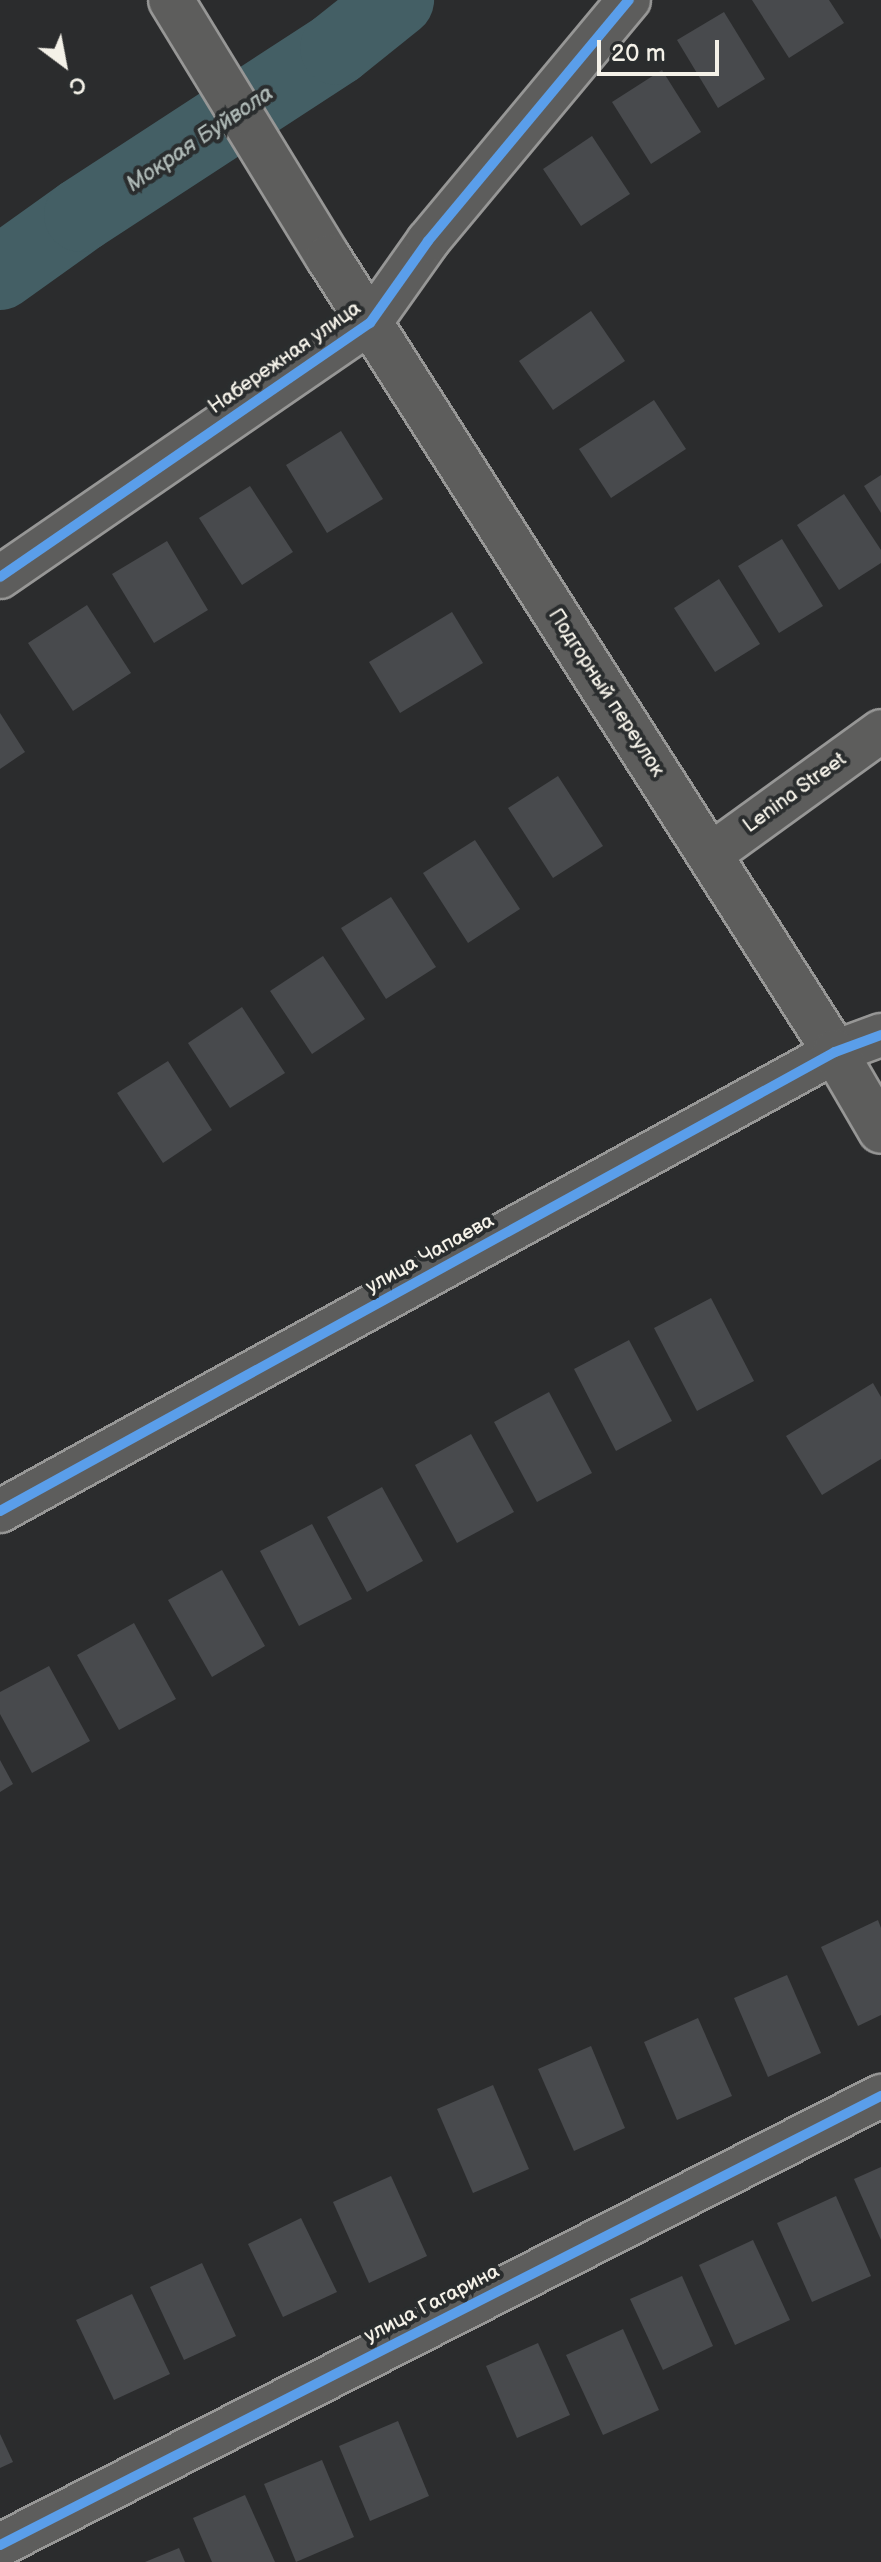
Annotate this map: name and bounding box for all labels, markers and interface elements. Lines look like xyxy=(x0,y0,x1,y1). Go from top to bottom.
north arrow xyxy=(24,24,104,104)
scale bar xyxy=(601,24,723,74)
text: 20 m xyxy=(611,39,666,68)
text: С xyxy=(63,69,91,100)
water label: Мокрая Буйвола xyxy=(121,80,279,198)
street label: Набережная улица xyxy=(204,297,366,419)
street label: Подгорный переулок xyxy=(543,605,669,781)
street label: Lenina Street xyxy=(739,748,851,838)
street label: улица Чапаева xyxy=(362,1209,498,1299)
street label: улица Гагарина xyxy=(360,2260,504,2348)

